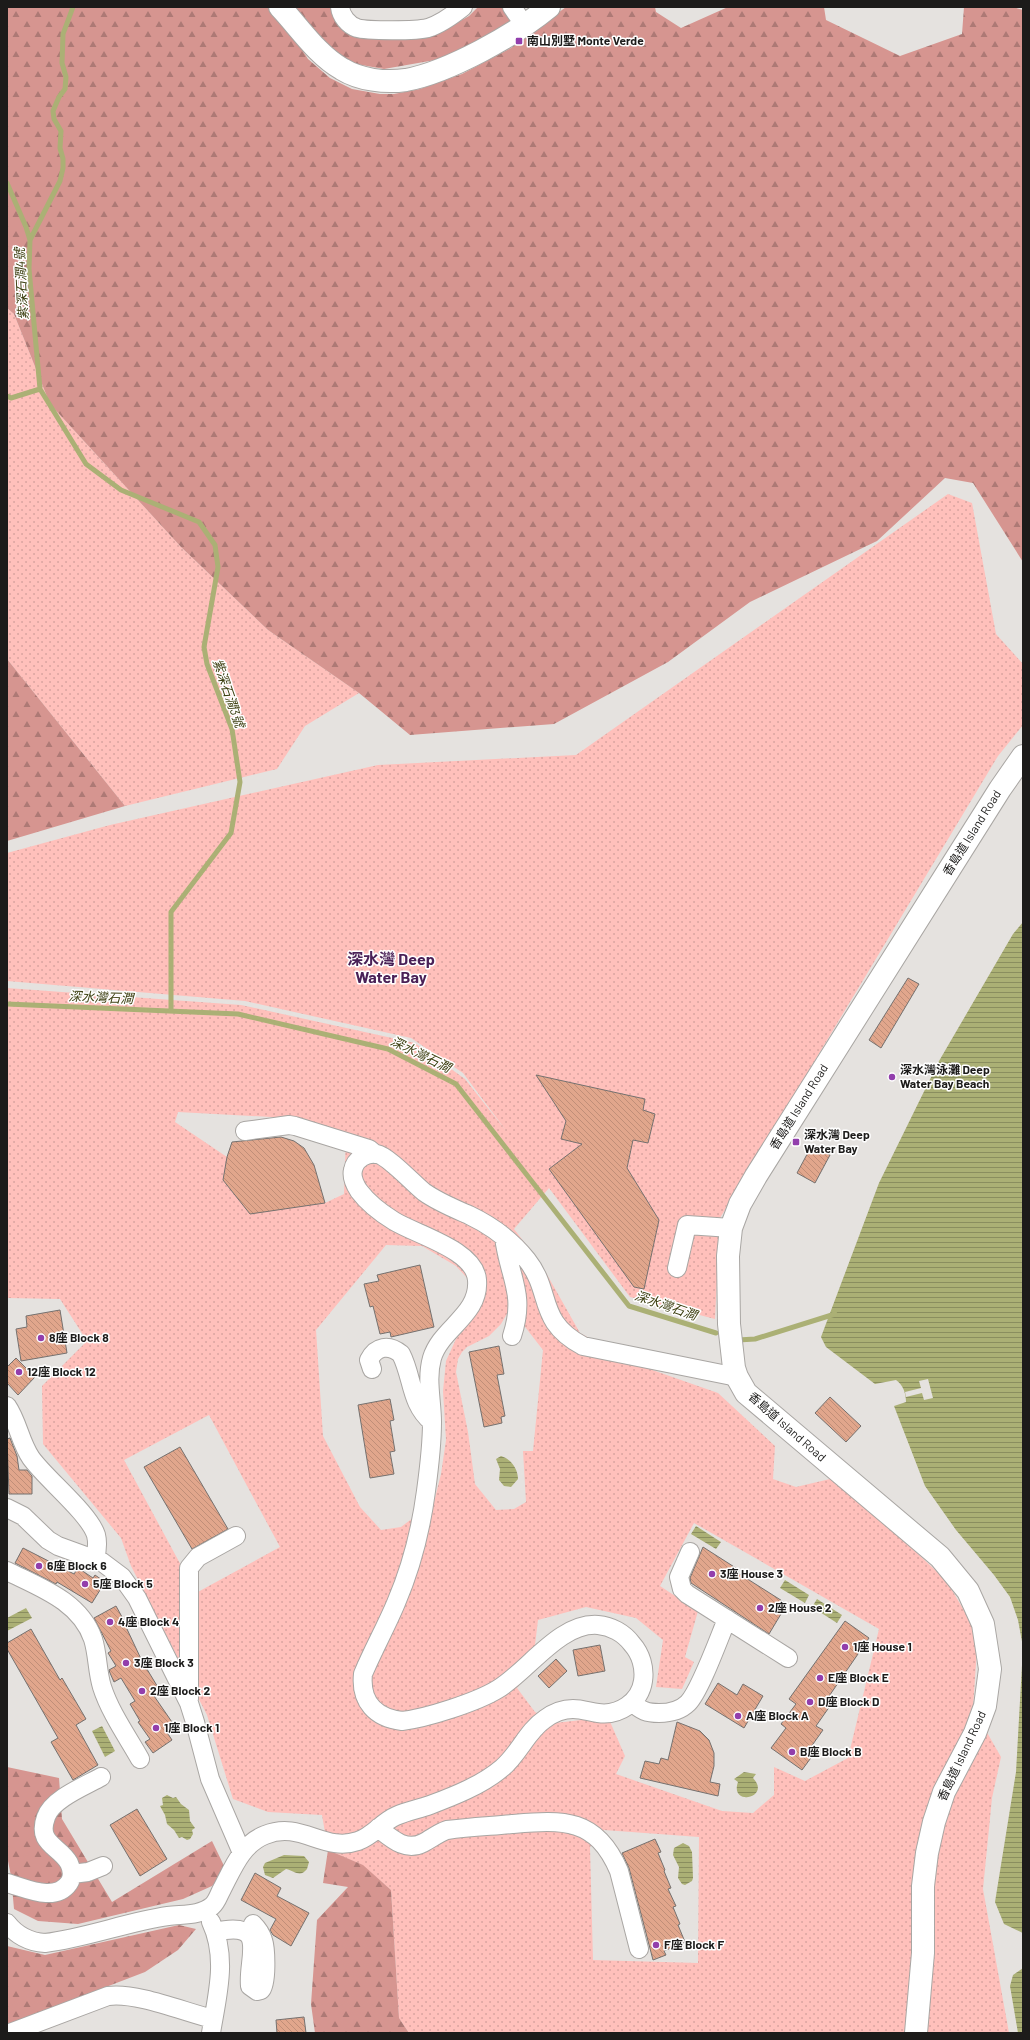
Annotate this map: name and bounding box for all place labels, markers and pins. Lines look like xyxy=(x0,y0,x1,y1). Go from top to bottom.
place label: 南山別墅 Monte Verde xyxy=(527,33,644,47)
marker: 南山別墅 Monte Verde xyxy=(514,36,524,46)
place label: 深水灣泳灘 Deep Water Bay Beach xyxy=(900,1062,990,1090)
marker: 深水灣泳灘 Deep Water Bay Beach xyxy=(887,1072,897,1082)
place label: 深水灣 Deep Water Bay xyxy=(804,1127,870,1155)
marker: 深水灣 Deep Water Bay xyxy=(791,1137,801,1147)
place label: 8座 Block 8 xyxy=(49,1330,109,1344)
marker: 8座 Block 8 xyxy=(36,1333,46,1343)
place label: 12座 Block 12 xyxy=(27,1364,96,1378)
marker: 12座 Block 12 xyxy=(14,1367,24,1377)
place label: 6座 Block 6 xyxy=(47,1558,107,1572)
marker: 6座 Block 6 xyxy=(34,1561,44,1571)
place label: 3座 House 3 xyxy=(720,1566,783,1580)
marker: 3座 House 3 xyxy=(707,1569,717,1579)
place label: 5座 Block 5 xyxy=(93,1576,153,1590)
marker: 5座 Block 5 xyxy=(80,1579,90,1589)
place label: 2座 House 2 xyxy=(768,1600,832,1614)
marker: 2座 House 2 xyxy=(755,1603,765,1613)
place label: 4座 Block 4 xyxy=(118,1614,179,1628)
marker: 4座 Block 4 xyxy=(105,1617,115,1627)
place label: 1座 House 1 xyxy=(853,1639,912,1653)
marker: 1座 House 1 xyxy=(840,1642,850,1652)
place label: 3座 Block 3 xyxy=(134,1655,194,1669)
marker: 3座 Block 3 xyxy=(121,1658,131,1668)
place label: E座 Block E xyxy=(828,1670,889,1684)
marker: E座 Block E xyxy=(815,1673,825,1683)
place label: 2座 Block 2 xyxy=(150,1683,210,1697)
marker: 2座 Block 2 xyxy=(137,1686,147,1696)
place label: D座 Block D xyxy=(818,1694,880,1708)
marker: D座 Block D xyxy=(805,1697,815,1707)
place label: A座 Block A xyxy=(746,1708,809,1722)
marker: A座 Block A xyxy=(733,1711,743,1721)
place label: 1座 Block 1 xyxy=(164,1720,219,1734)
marker: 1座 Block 1 xyxy=(151,1723,161,1733)
place label: B座 Block B xyxy=(800,1744,862,1758)
marker: B座 Block B xyxy=(787,1747,797,1757)
place label: F座 Block F xyxy=(664,1937,724,1951)
marker: F座 Block F xyxy=(651,1940,661,1950)

